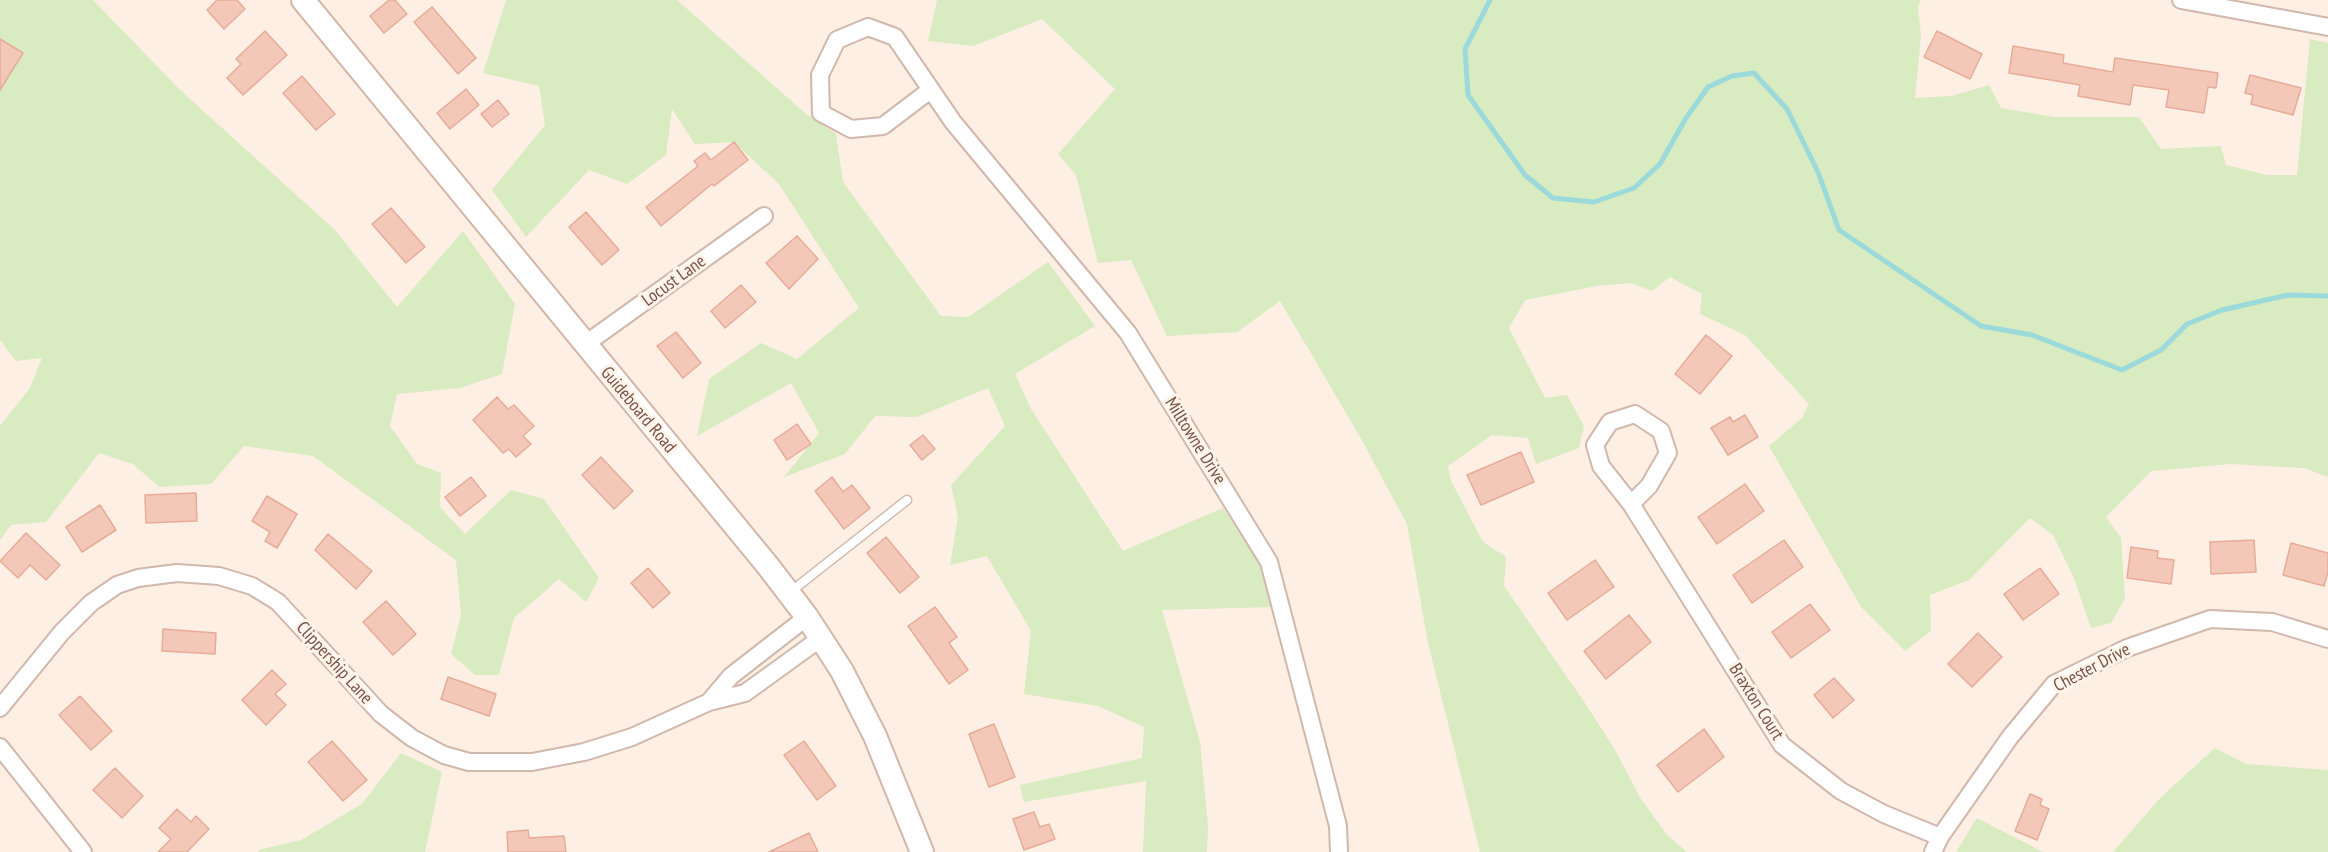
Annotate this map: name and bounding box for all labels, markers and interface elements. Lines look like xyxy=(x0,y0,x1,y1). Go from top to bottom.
street label: Locust Lane xyxy=(638,251,710,311)
street label: Guideboard Road xyxy=(596,363,680,457)
street label: Milltowne Drive xyxy=(1160,393,1230,489)
street label: Clippership Lane xyxy=(291,617,377,709)
street label: Chester Drive xyxy=(2050,639,2134,697)
street label: Braxton Court xyxy=(1724,660,1788,744)

